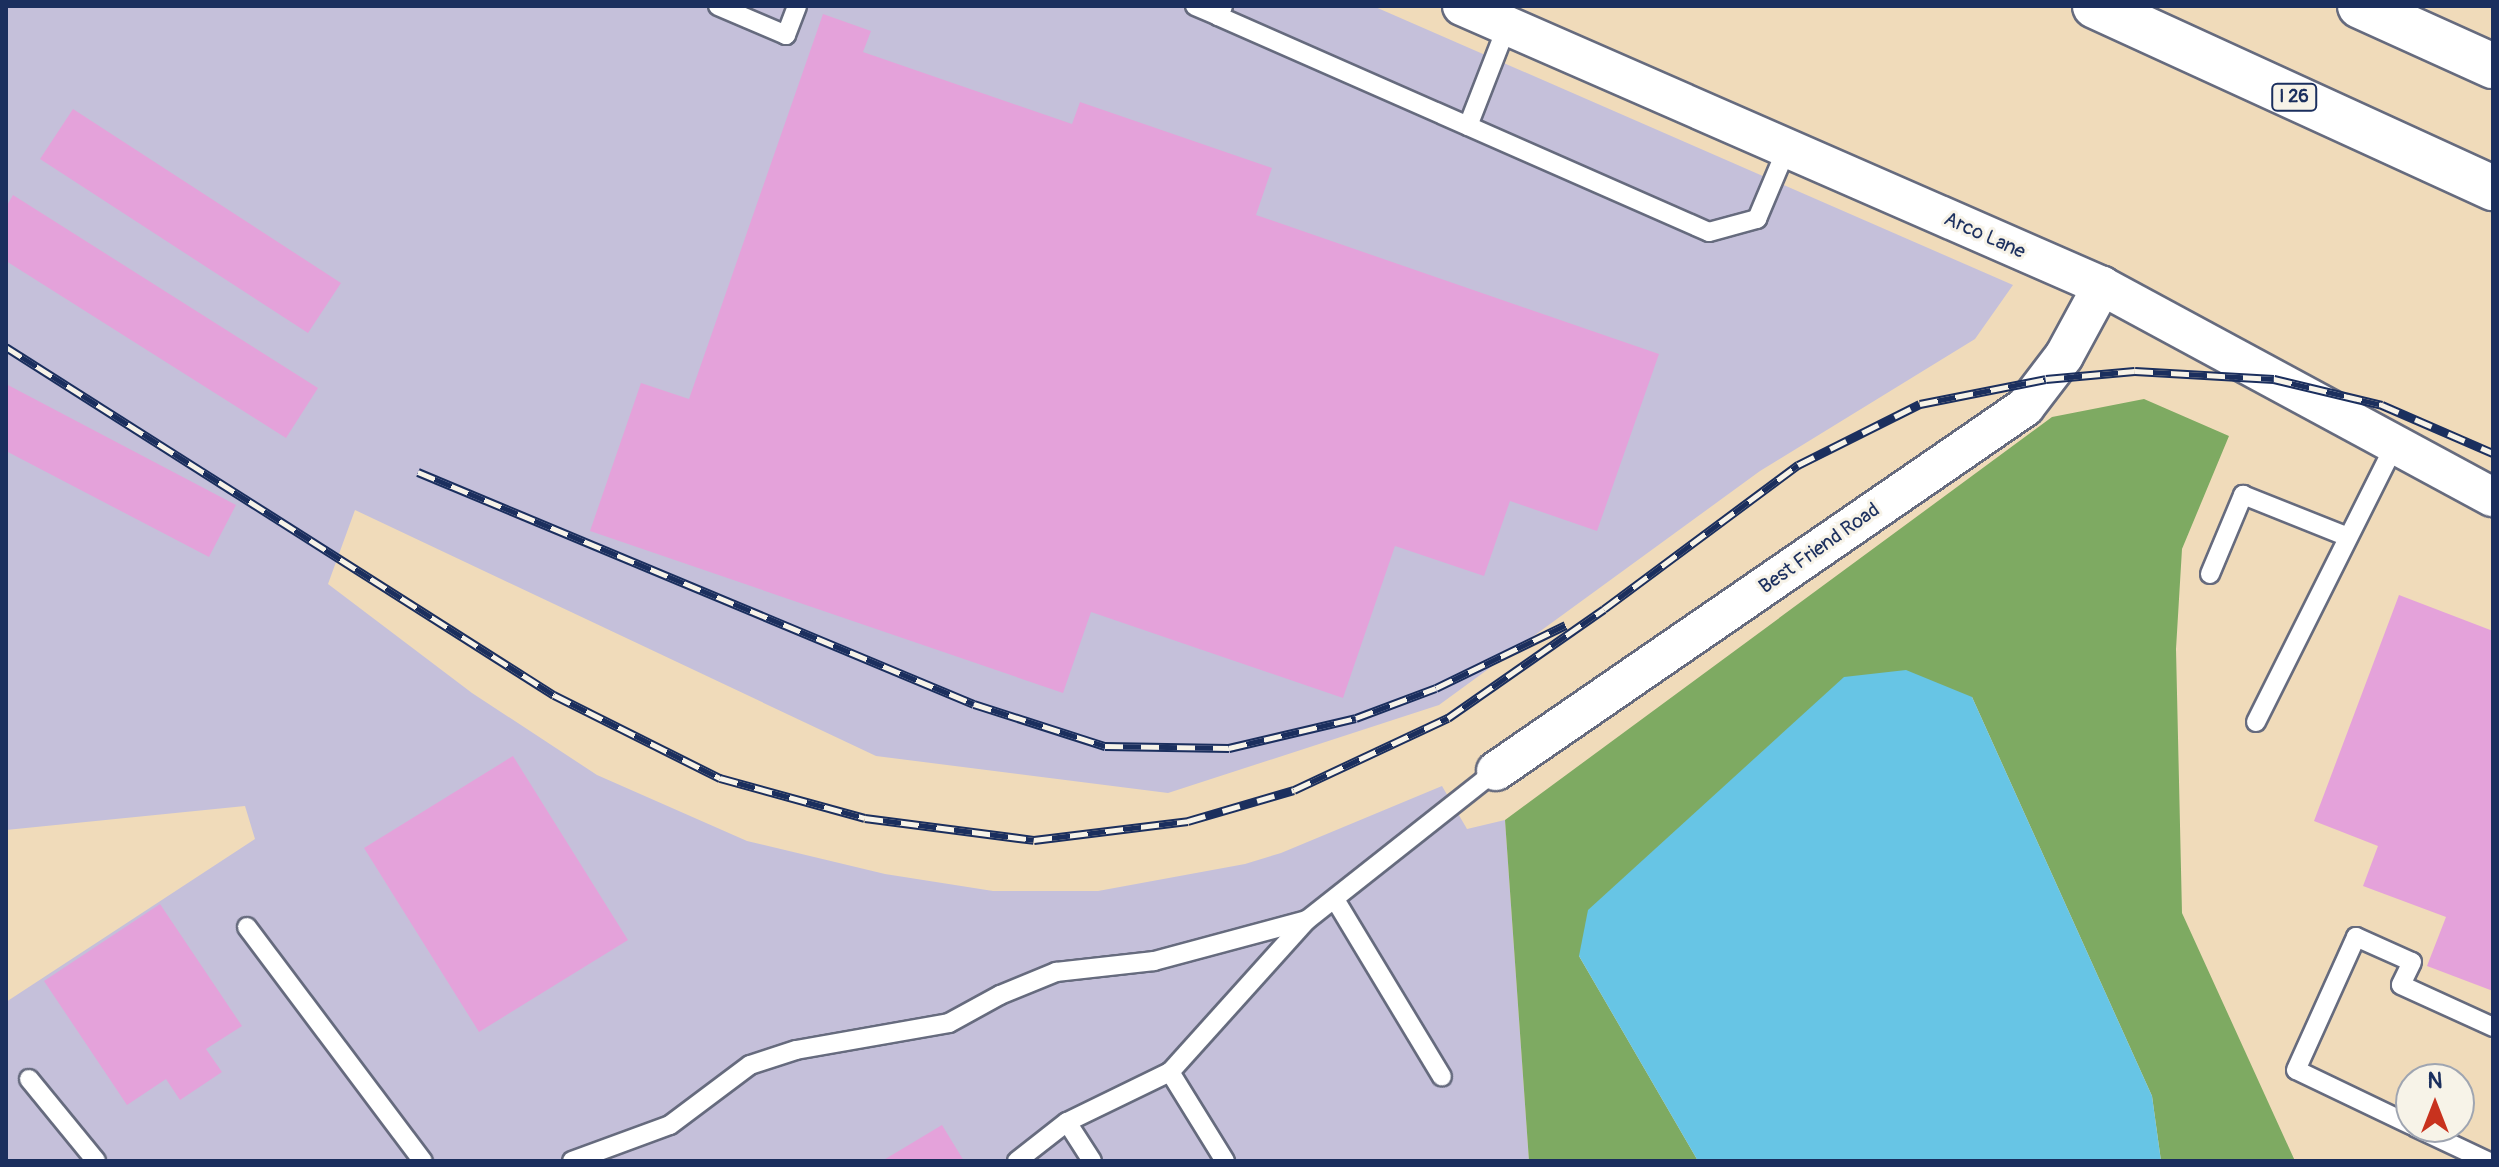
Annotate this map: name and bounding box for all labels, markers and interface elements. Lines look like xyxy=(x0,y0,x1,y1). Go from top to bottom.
road number: I 26 xyxy=(2270,83,2318,111)
street label: Arco Lane xyxy=(1941,206,2029,264)
street label: Best Friend Road xyxy=(1754,498,1884,598)
north arrow xyxy=(2395,1063,2475,1143)
text: N xyxy=(2428,1067,2442,1095)

